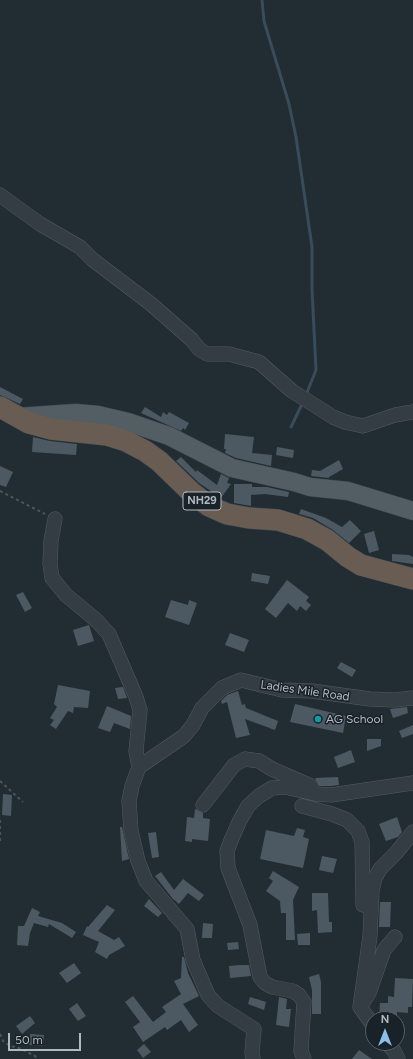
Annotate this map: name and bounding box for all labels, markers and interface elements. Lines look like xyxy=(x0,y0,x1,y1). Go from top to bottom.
road number: NH29 xyxy=(183,492,221,510)
street label: Ladies Mile Road xyxy=(259,678,351,704)
place label: AG School xyxy=(326,712,383,726)
marker: AG School xyxy=(313,714,323,724)
north arrow xyxy=(365,1011,405,1051)
text: N xyxy=(381,1013,389,1026)
scale bar xyxy=(10,1025,83,1051)
text: 50 m xyxy=(15,1033,43,1047)

